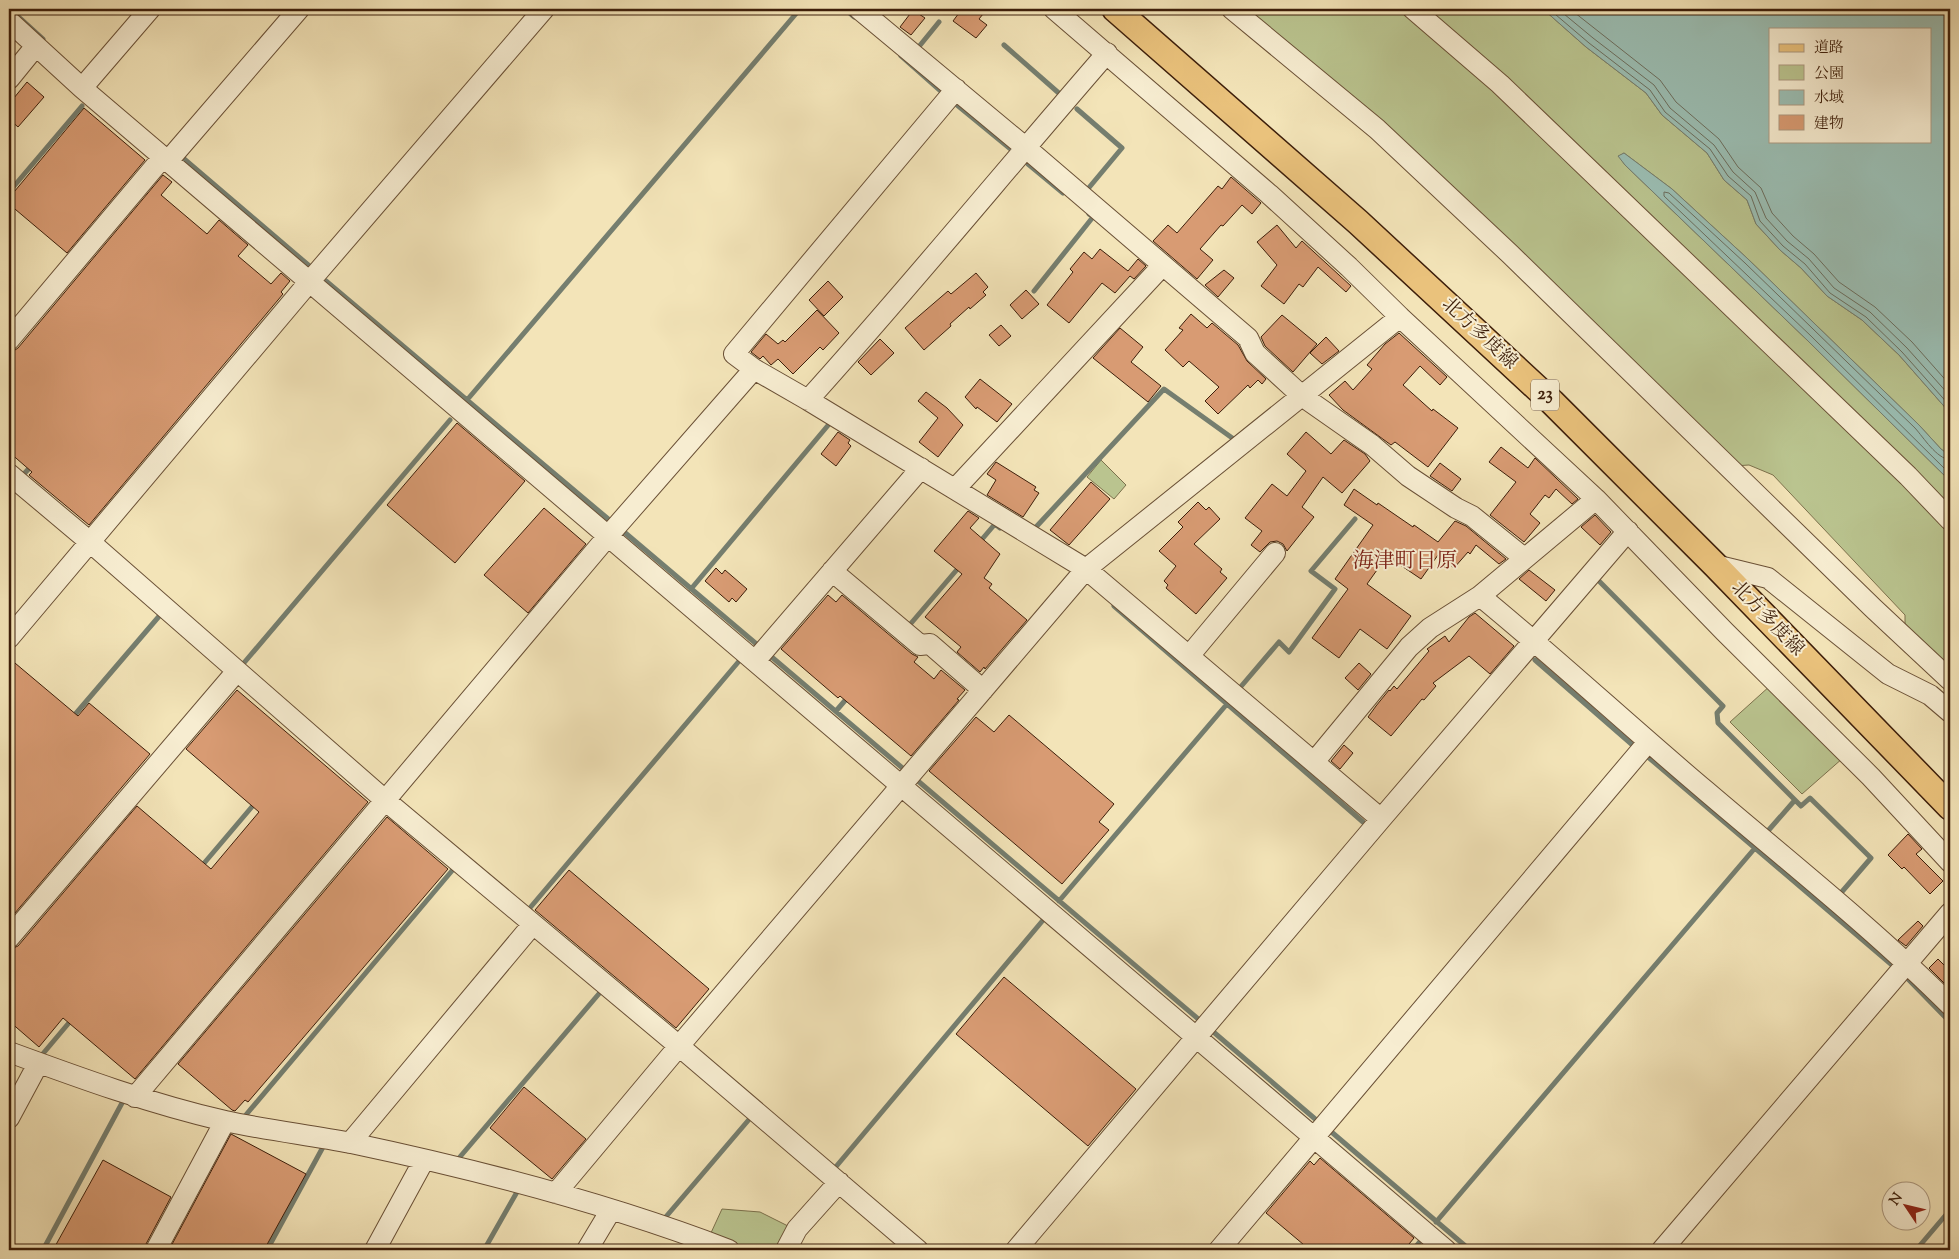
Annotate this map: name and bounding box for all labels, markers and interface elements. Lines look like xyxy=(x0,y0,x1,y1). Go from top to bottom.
legend xyxy=(1769,28,1932,142)
text: 道路 xyxy=(1814,38,1844,59)
text: 公園 xyxy=(1814,64,1844,85)
text: 水域 xyxy=(1814,88,1844,109)
text: 建物 xyxy=(1814,114,1844,135)
street label: 北方多度線 xyxy=(1435,292,1523,376)
road number: 23 xyxy=(1531,380,1559,410)
district label: 海津町日原 xyxy=(1353,547,1458,577)
street label: 北方多度線 xyxy=(1724,575,1810,663)
north arrow xyxy=(1882,1182,1932,1232)
text: N xyxy=(1886,1189,1908,1210)

